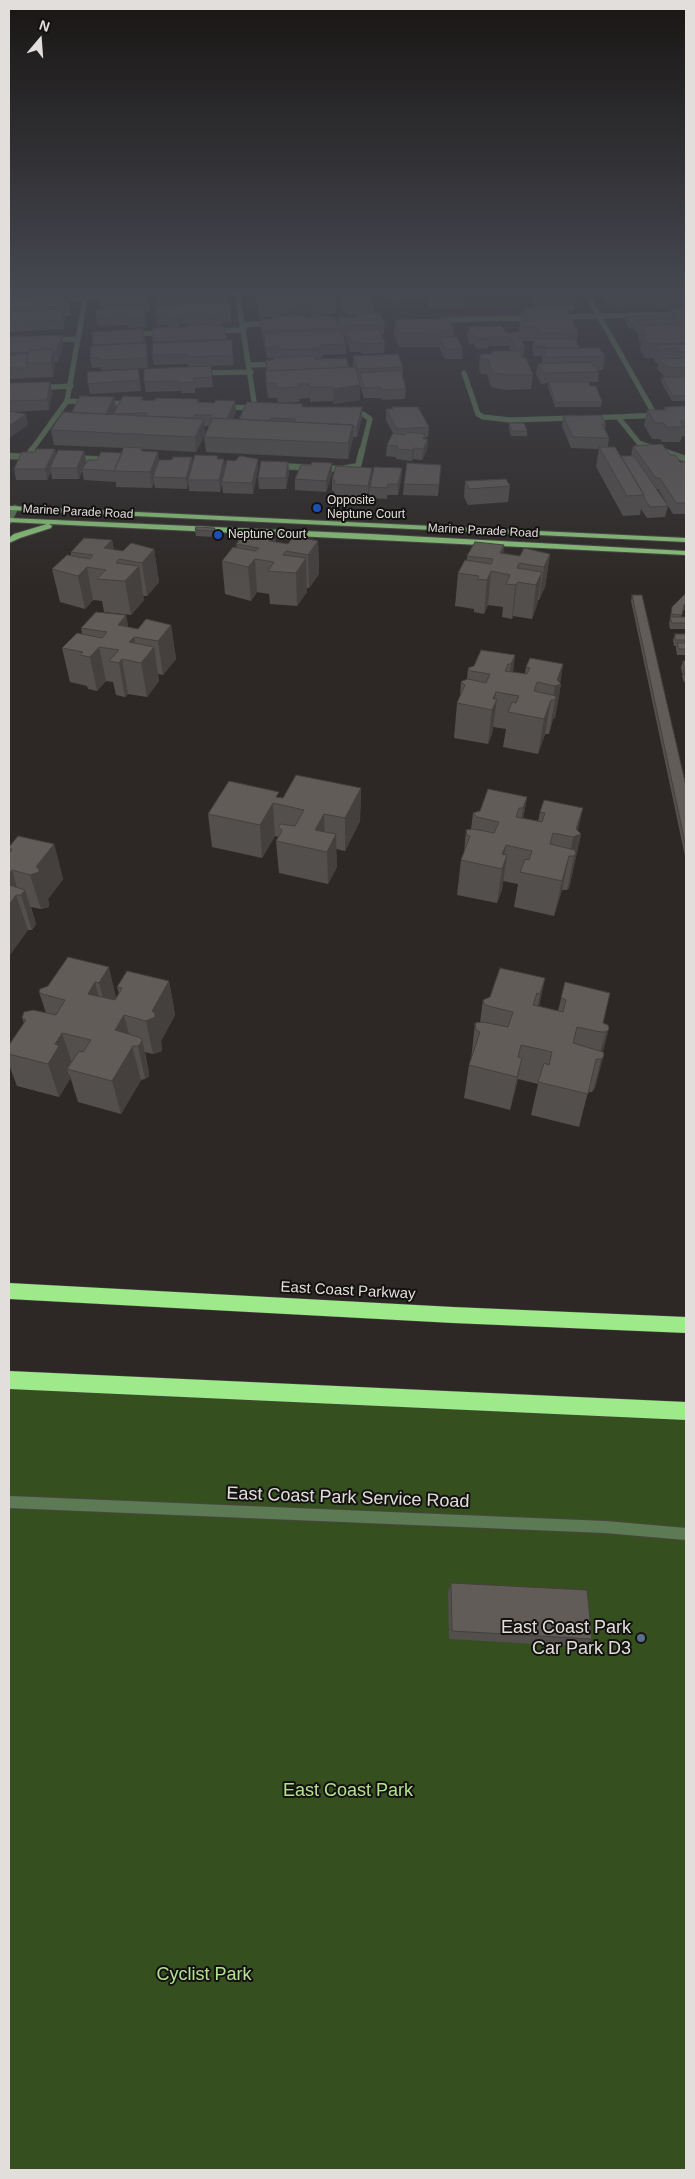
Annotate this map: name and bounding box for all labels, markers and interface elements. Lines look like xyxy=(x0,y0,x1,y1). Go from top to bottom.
north arrow xyxy=(15,15,65,65)
text: N xyxy=(37,17,52,35)
place label: Opposite Neptune Court xyxy=(327,494,405,522)
street label: Marine Parade Road xyxy=(22,502,134,522)
marker: Opposite Neptune Court xyxy=(311,502,323,514)
street label: Marine Parade Road xyxy=(427,521,539,541)
place label: Neptune Court xyxy=(228,528,306,542)
marker: Neptune Court xyxy=(212,529,224,541)
street label: East Coast Parkway xyxy=(280,1278,416,1304)
street label: East Coast Park Service Road xyxy=(226,1483,470,1513)
place label: East Coast Park Car Park D3 xyxy=(501,1617,631,1660)
marker: East Coast Park Car Park D3 xyxy=(635,1632,647,1644)
park label: East Coast Park xyxy=(283,1780,413,1802)
park label: Cyclist Park xyxy=(156,1964,252,1986)

